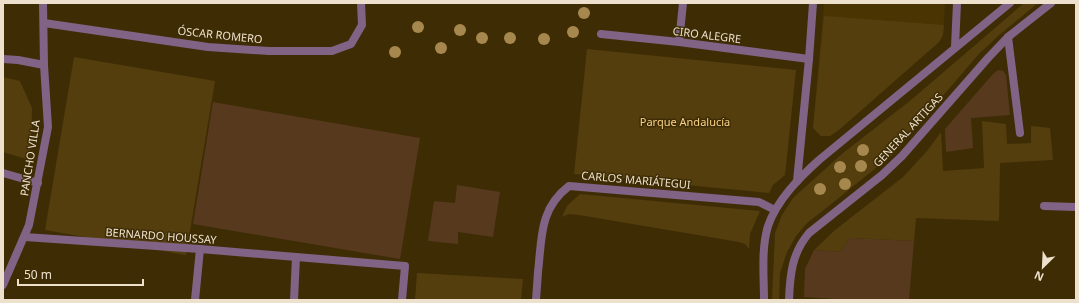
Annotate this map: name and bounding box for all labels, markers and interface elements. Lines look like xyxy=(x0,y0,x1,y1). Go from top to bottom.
street label: ÓSCAR ROMERO xyxy=(177,23,263,46)
street label: CIRO ALEGRE xyxy=(672,23,742,46)
street label: GENERAL ARTIGAS xyxy=(869,89,946,170)
park label: Parque Andalucía xyxy=(640,114,730,129)
street label: PANCHO VILLA xyxy=(16,118,43,197)
street label: CARLOS MARIÁTEGUI xyxy=(581,167,692,192)
street label: BERNARDO HOUSSAY xyxy=(105,224,218,247)
north arrow xyxy=(1023,247,1063,287)
scale bar xyxy=(18,261,143,287)
text: 50 m xyxy=(24,266,52,283)
text: N xyxy=(1032,268,1046,285)

